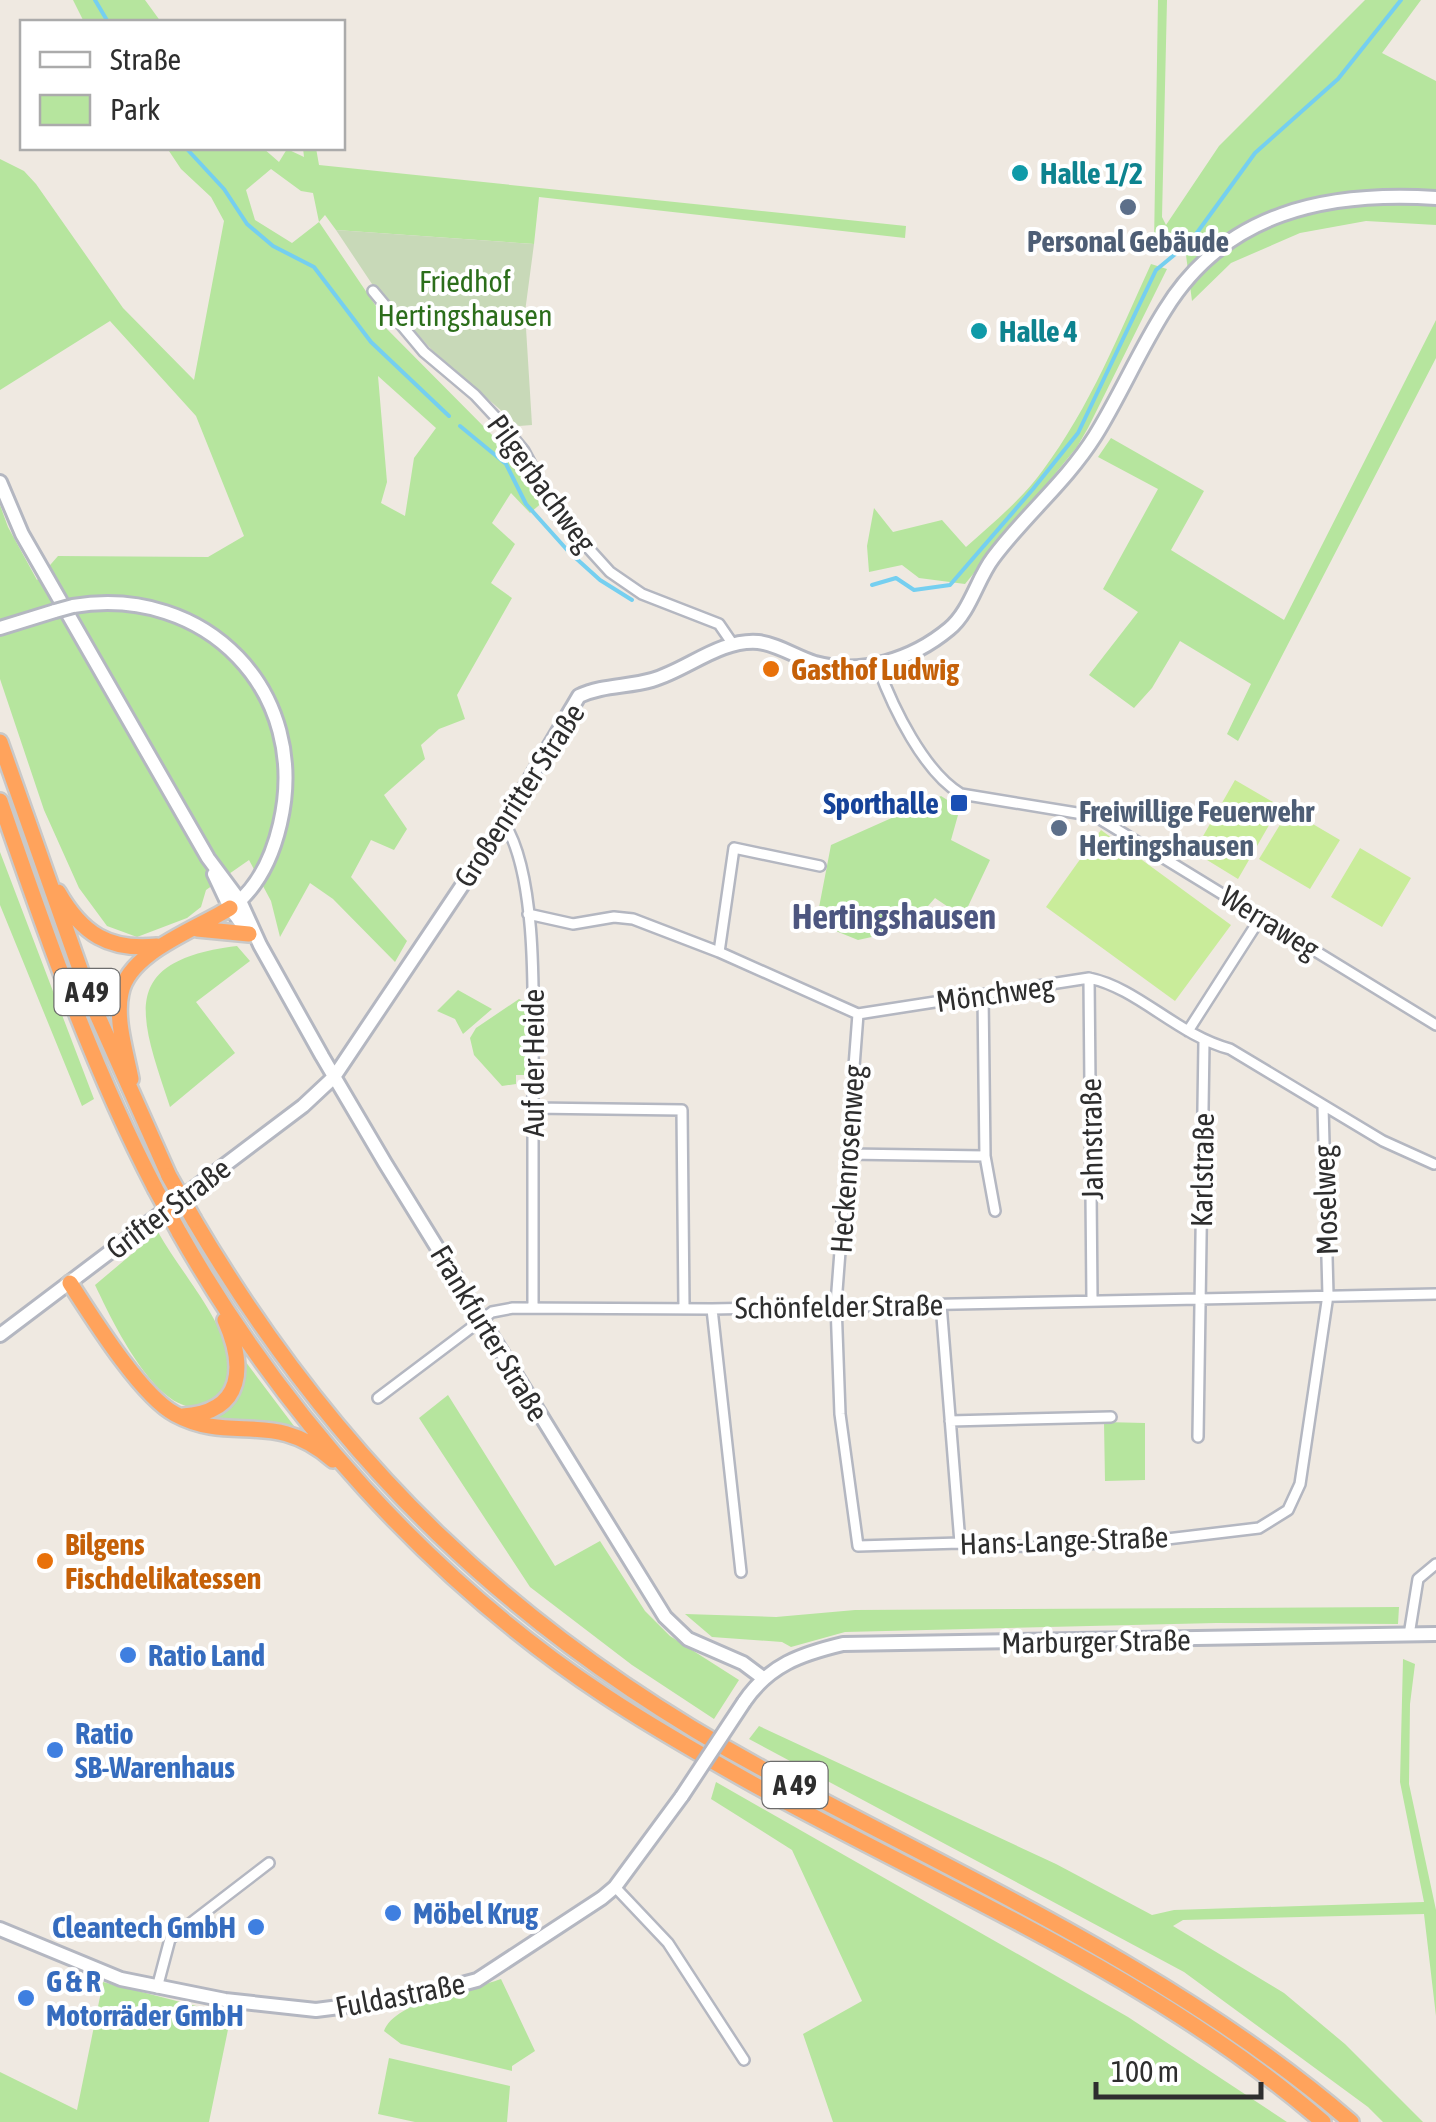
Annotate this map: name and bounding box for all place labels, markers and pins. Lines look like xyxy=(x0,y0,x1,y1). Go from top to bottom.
place label: Halle 1/2 xyxy=(1040,156,1143,190)
marker: Halle 1/2 xyxy=(1009,162,1031,184)
marker: Personal Gebäude xyxy=(1117,196,1139,218)
place label: Personal Gebäude xyxy=(1027,224,1229,258)
place label: Halle 4 xyxy=(999,314,1078,348)
marker: Halle 4 xyxy=(968,320,990,342)
place label: Gasthof Ludwig xyxy=(791,652,959,686)
marker: Gasthof Ludwig xyxy=(760,658,782,680)
place label: Sporthalle xyxy=(823,786,939,820)
marker: Sporthalle xyxy=(948,792,970,814)
place label: Freiwillige Feuerwehr Hertingshausen xyxy=(1079,794,1315,862)
marker: Freiwillige Feuerwehr Hertingshausen xyxy=(1048,817,1070,839)
place label: Bilgens Fischdelikatessen xyxy=(65,1527,261,1595)
marker: Bilgens Fischdelikatessen xyxy=(34,1550,56,1572)
place label: Ratio Land xyxy=(148,1638,265,1672)
marker: Ratio Land xyxy=(117,1644,139,1666)
place label: Ratio SB-Warenhaus xyxy=(75,1716,235,1784)
marker: Ratio SB-Warenhaus xyxy=(44,1739,66,1761)
place label: Möbel Krug xyxy=(413,1896,538,1930)
marker: Möbel Krug xyxy=(382,1902,404,1924)
place label: Cleantech GmbH xyxy=(52,1910,236,1944)
marker: Cleantech GmbH xyxy=(245,1916,267,1938)
place label: G & R Motorräder GmbH xyxy=(46,1964,244,2032)
marker: G & R Motorräder GmbH xyxy=(15,1987,37,2009)

